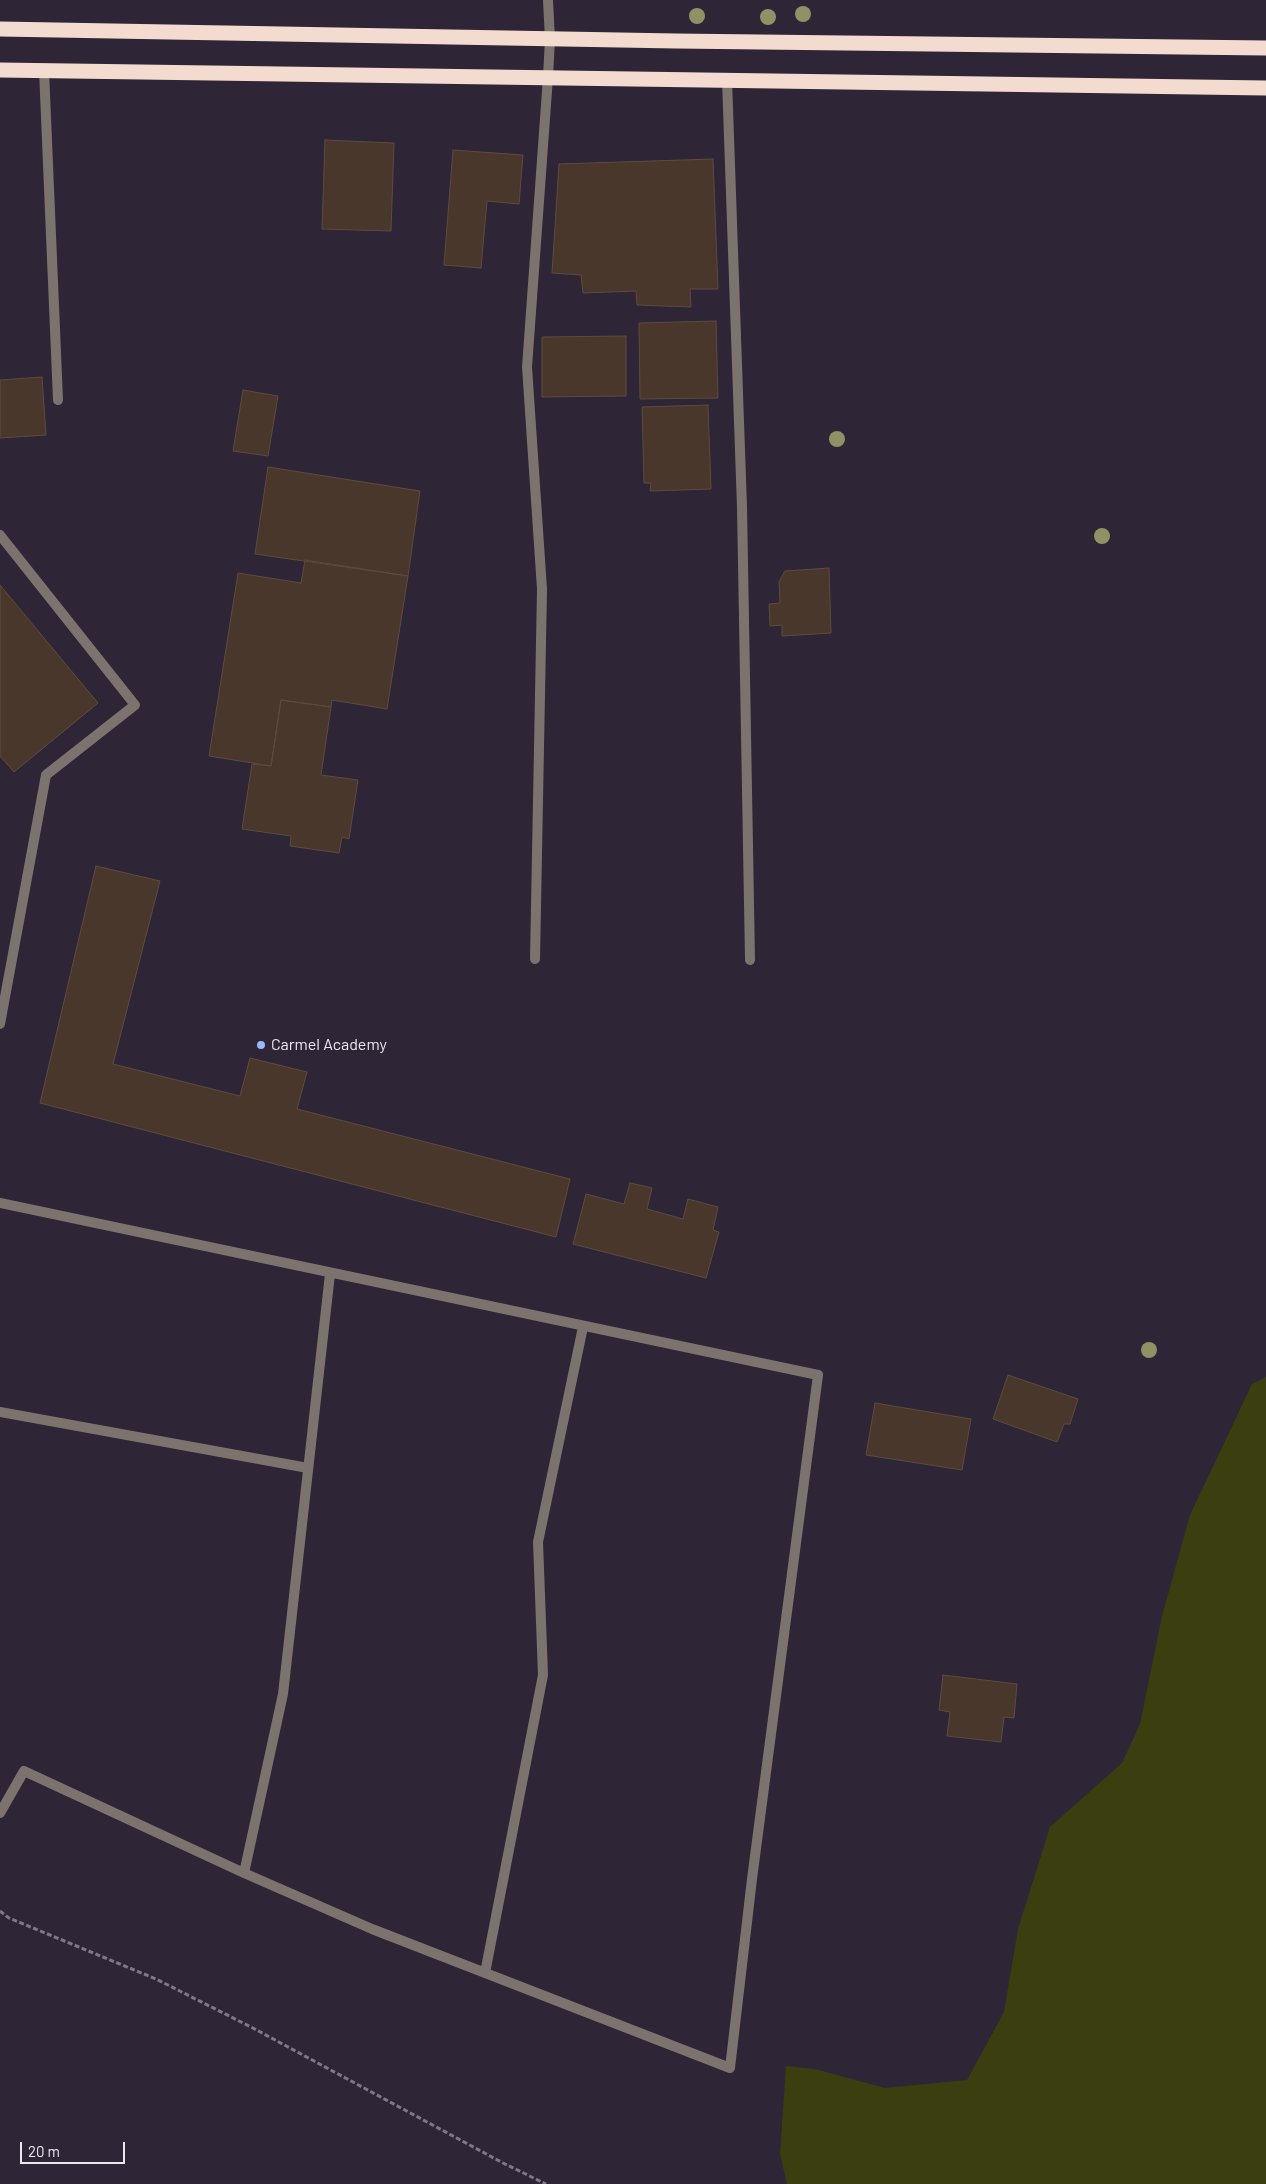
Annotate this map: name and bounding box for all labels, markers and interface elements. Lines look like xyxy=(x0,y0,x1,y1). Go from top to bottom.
place label: Carmel Academy xyxy=(271,1035,387,1055)
marker: Carmel Academy xyxy=(255,1039,267,1051)
scale bar xyxy=(22,2132,128,2164)
text: 20 m xyxy=(28,2142,60,2160)

